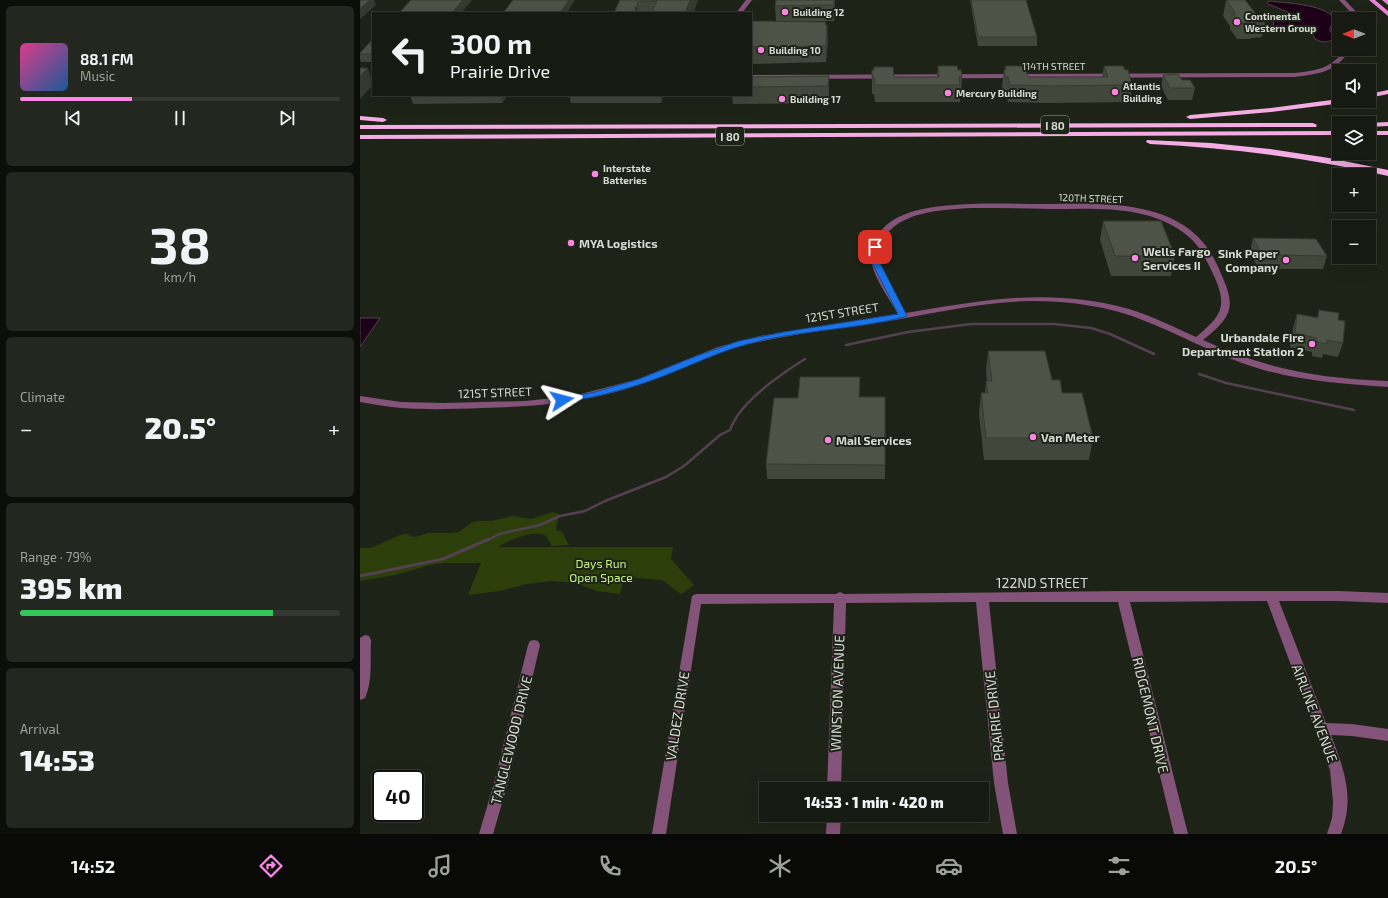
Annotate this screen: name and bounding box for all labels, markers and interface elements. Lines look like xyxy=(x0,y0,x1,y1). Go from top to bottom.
place label: Building 12 xyxy=(793,6,844,18)
marker: Building 12 xyxy=(780,7,790,17)
place label: Continental Western Group xyxy=(1245,10,1316,34)
north arrow xyxy=(1332,12,1376,56)
map controls xyxy=(1332,12,1376,264)
marker: Continental Western Group xyxy=(1232,17,1242,27)
text: 300 m xyxy=(450,26,532,60)
icon: left xyxy=(384,28,436,80)
place label: Building 10 xyxy=(769,44,821,56)
marker: Building 10 xyxy=(756,45,766,55)
text: 88.1 FM xyxy=(80,50,134,68)
text: Prairie Drive xyxy=(450,60,550,82)
street label: 114TH STREET xyxy=(1022,60,1086,72)
button: sound xyxy=(1332,64,1376,108)
text: Music xyxy=(80,68,115,84)
place label: Atlantis Building xyxy=(1123,80,1162,104)
place label: Mercury Building xyxy=(956,87,1037,100)
marker: Atlantis Building xyxy=(1110,87,1120,97)
marker: Mercury Building xyxy=(943,88,953,98)
place label: Building 17 xyxy=(790,93,841,105)
marker: Building 17 xyxy=(777,94,787,104)
icon: previous xyxy=(62,107,84,129)
icon: pause xyxy=(169,107,191,129)
icon: next xyxy=(276,107,298,129)
road number: I 80 xyxy=(1041,116,1069,134)
button: layers xyxy=(1332,116,1376,160)
road number: I 80 xyxy=(716,127,744,145)
place label: Interstate Batteries xyxy=(603,162,651,186)
button: + xyxy=(1332,168,1376,212)
marker: Interstate Batteries xyxy=(590,169,600,179)
street label: 120TH STREET xyxy=(1058,191,1124,205)
text: 38 xyxy=(149,212,211,274)
button: − xyxy=(1332,220,1376,264)
pin xyxy=(858,230,892,264)
place label: MYA Logistics xyxy=(579,236,658,250)
icon: arrive xyxy=(864,236,886,258)
marker: MYA Logistics xyxy=(566,238,576,248)
place label: Wells Fargo Services II xyxy=(1143,244,1210,272)
place label: Sink Paper Company xyxy=(1218,246,1278,275)
marker: Wells Fargo Services II xyxy=(1130,253,1140,263)
marker: Sink Paper Company xyxy=(1281,255,1291,265)
text: km/h xyxy=(164,269,196,285)
street label: 121ST STREET xyxy=(804,299,880,325)
place label: Urbandale Fire Department Station 2 xyxy=(1182,330,1304,358)
marker: Urbandale Fire Department Station 2 xyxy=(1307,339,1317,349)
position arrow xyxy=(541,379,583,421)
street label: 121ST STREET xyxy=(458,384,532,400)
text: Climate xyxy=(20,389,65,405)
text: 20.5° xyxy=(145,409,216,445)
text: − xyxy=(20,415,33,441)
text: + xyxy=(328,415,340,441)
place label: Van Meter xyxy=(1041,430,1100,444)
marker: Van Meter xyxy=(1028,432,1038,442)
place label: Mail Services xyxy=(836,433,912,447)
marker: Mail Services xyxy=(823,435,833,445)
text: Range · 79% xyxy=(20,549,92,565)
park label: Days Run Open Space xyxy=(569,556,633,584)
text: 395 km xyxy=(20,569,122,605)
street label: 122ND STREET xyxy=(996,574,1088,591)
street label: WINSTON AVENUE xyxy=(826,634,848,751)
street label: RIDGEMONT DRIVE xyxy=(1129,655,1173,775)
street label: AIRLINE AVENUE xyxy=(1288,661,1342,765)
street label: VALDEZ DRIVE xyxy=(662,670,692,762)
street label: PRAIRIE DRIVE xyxy=(981,670,1007,762)
street label: TANGLEWOOD DRIVE xyxy=(487,674,535,806)
text: Arrival xyxy=(20,721,60,737)
text: 14:53 xyxy=(20,741,95,777)
speed limit sign: 40 xyxy=(372,770,424,822)
text: 14:53 · 1 min · 420 m xyxy=(804,793,944,811)
icon: directions xyxy=(257,852,285,880)
icon: music xyxy=(426,852,454,880)
icon: phone xyxy=(596,852,624,880)
icon: climate xyxy=(766,852,794,880)
icon: car xyxy=(935,852,963,880)
icon: filters xyxy=(1105,852,1133,880)
text: 14:52 xyxy=(71,855,115,877)
text: 20.5° xyxy=(1275,855,1317,877)

